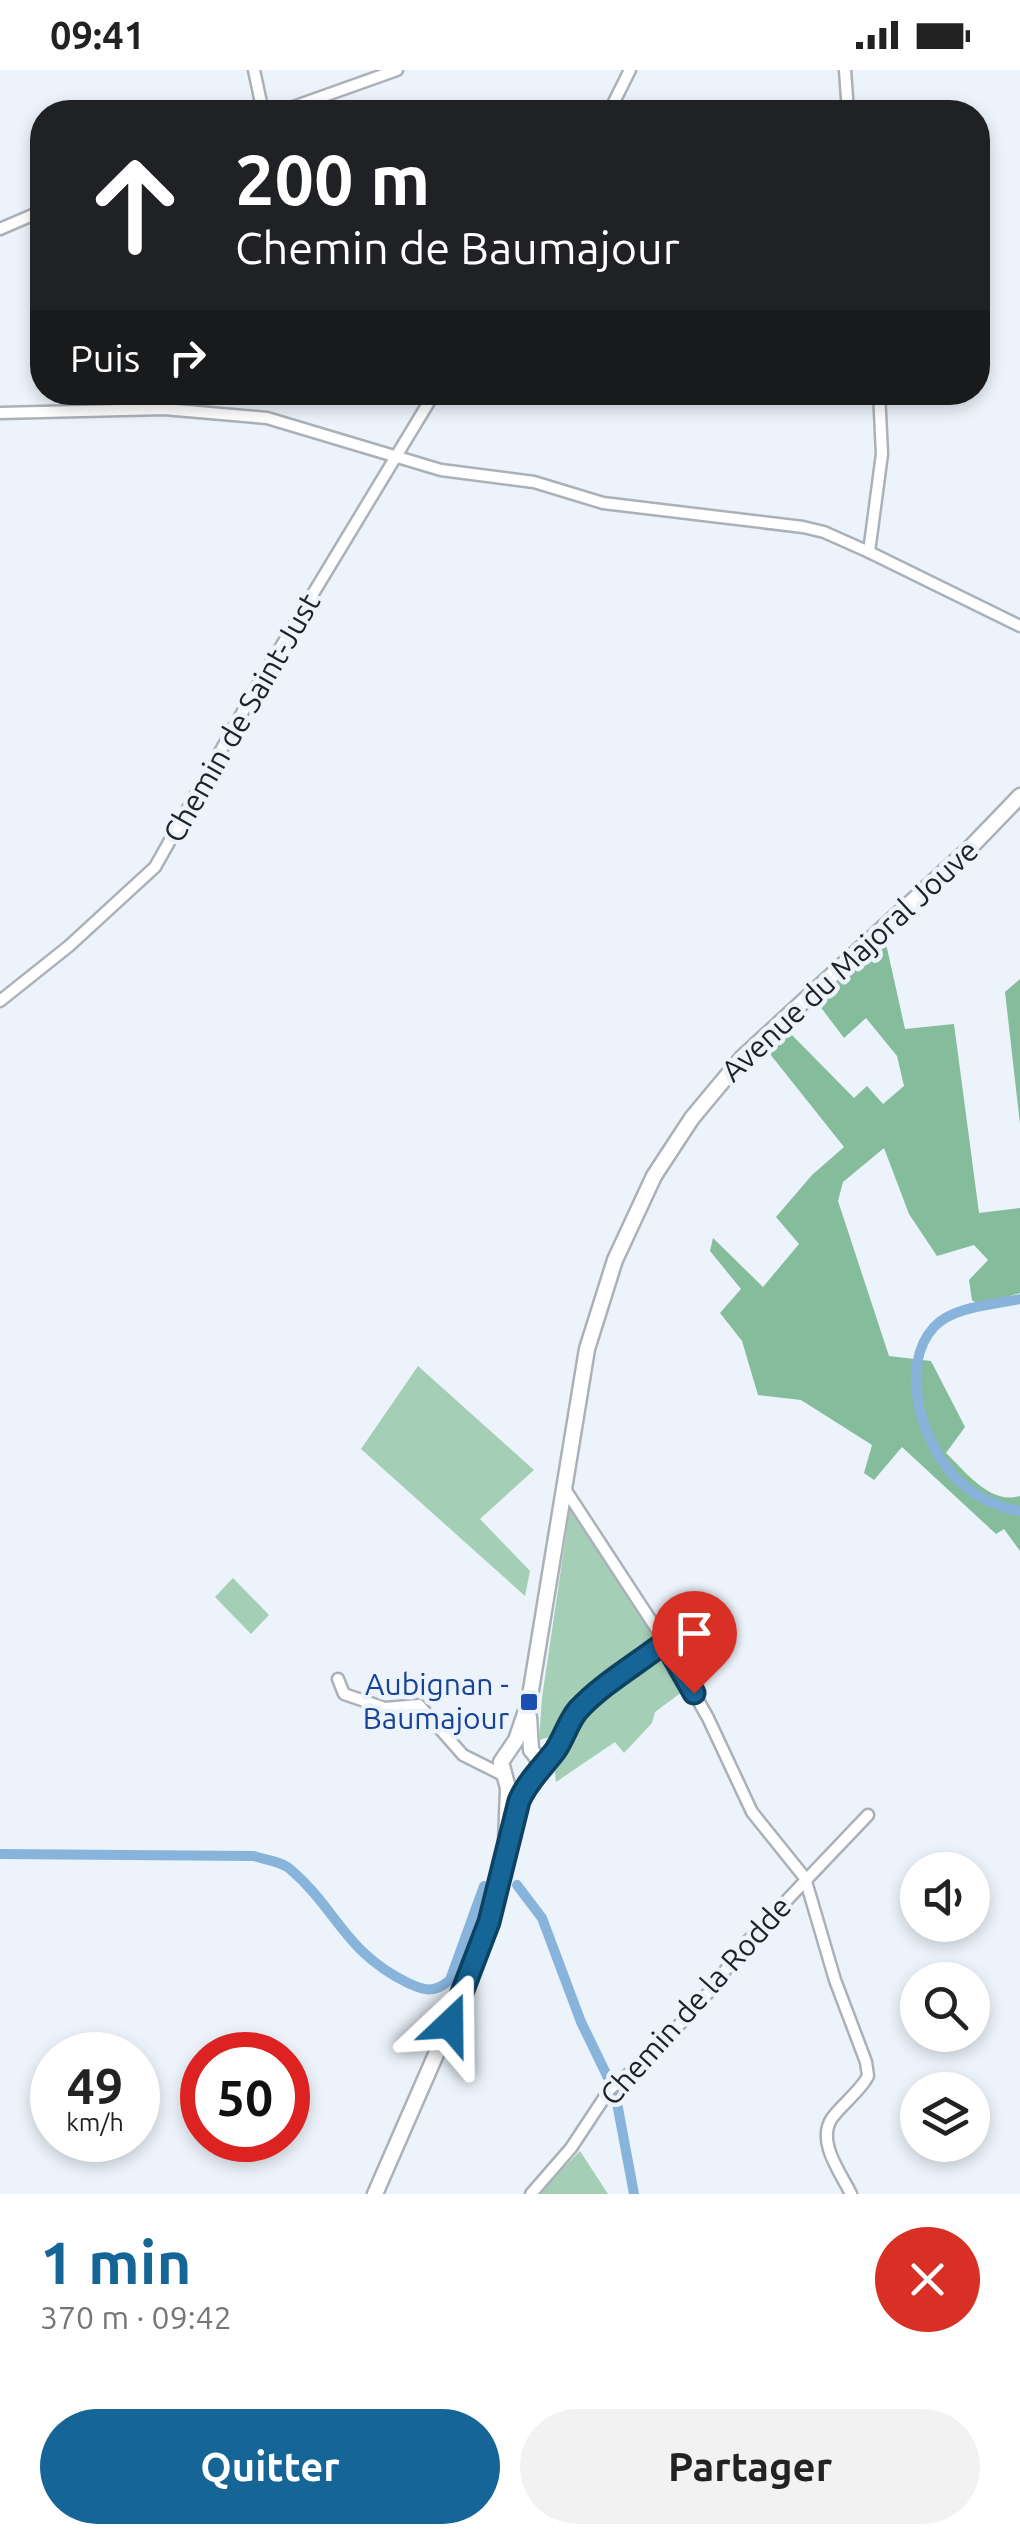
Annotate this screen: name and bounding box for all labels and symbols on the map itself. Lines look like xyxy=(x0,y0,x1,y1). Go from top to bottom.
street label: Chemin de Saint-Just xyxy=(156,587,326,848)
street label: Avenue du Majoral Jouve xyxy=(714,833,984,1088)
pin xyxy=(652,1591,737,1694)
place label: Aubignan - Baumajour xyxy=(363,1667,510,1735)
marker: Aubignan - Baumajour xyxy=(518,1691,540,1713)
street label: Chemin de la Rodde xyxy=(593,1889,798,2111)
position arrow xyxy=(398,1972,502,2076)
speed limit sign: 50 xyxy=(180,2032,310,2162)

